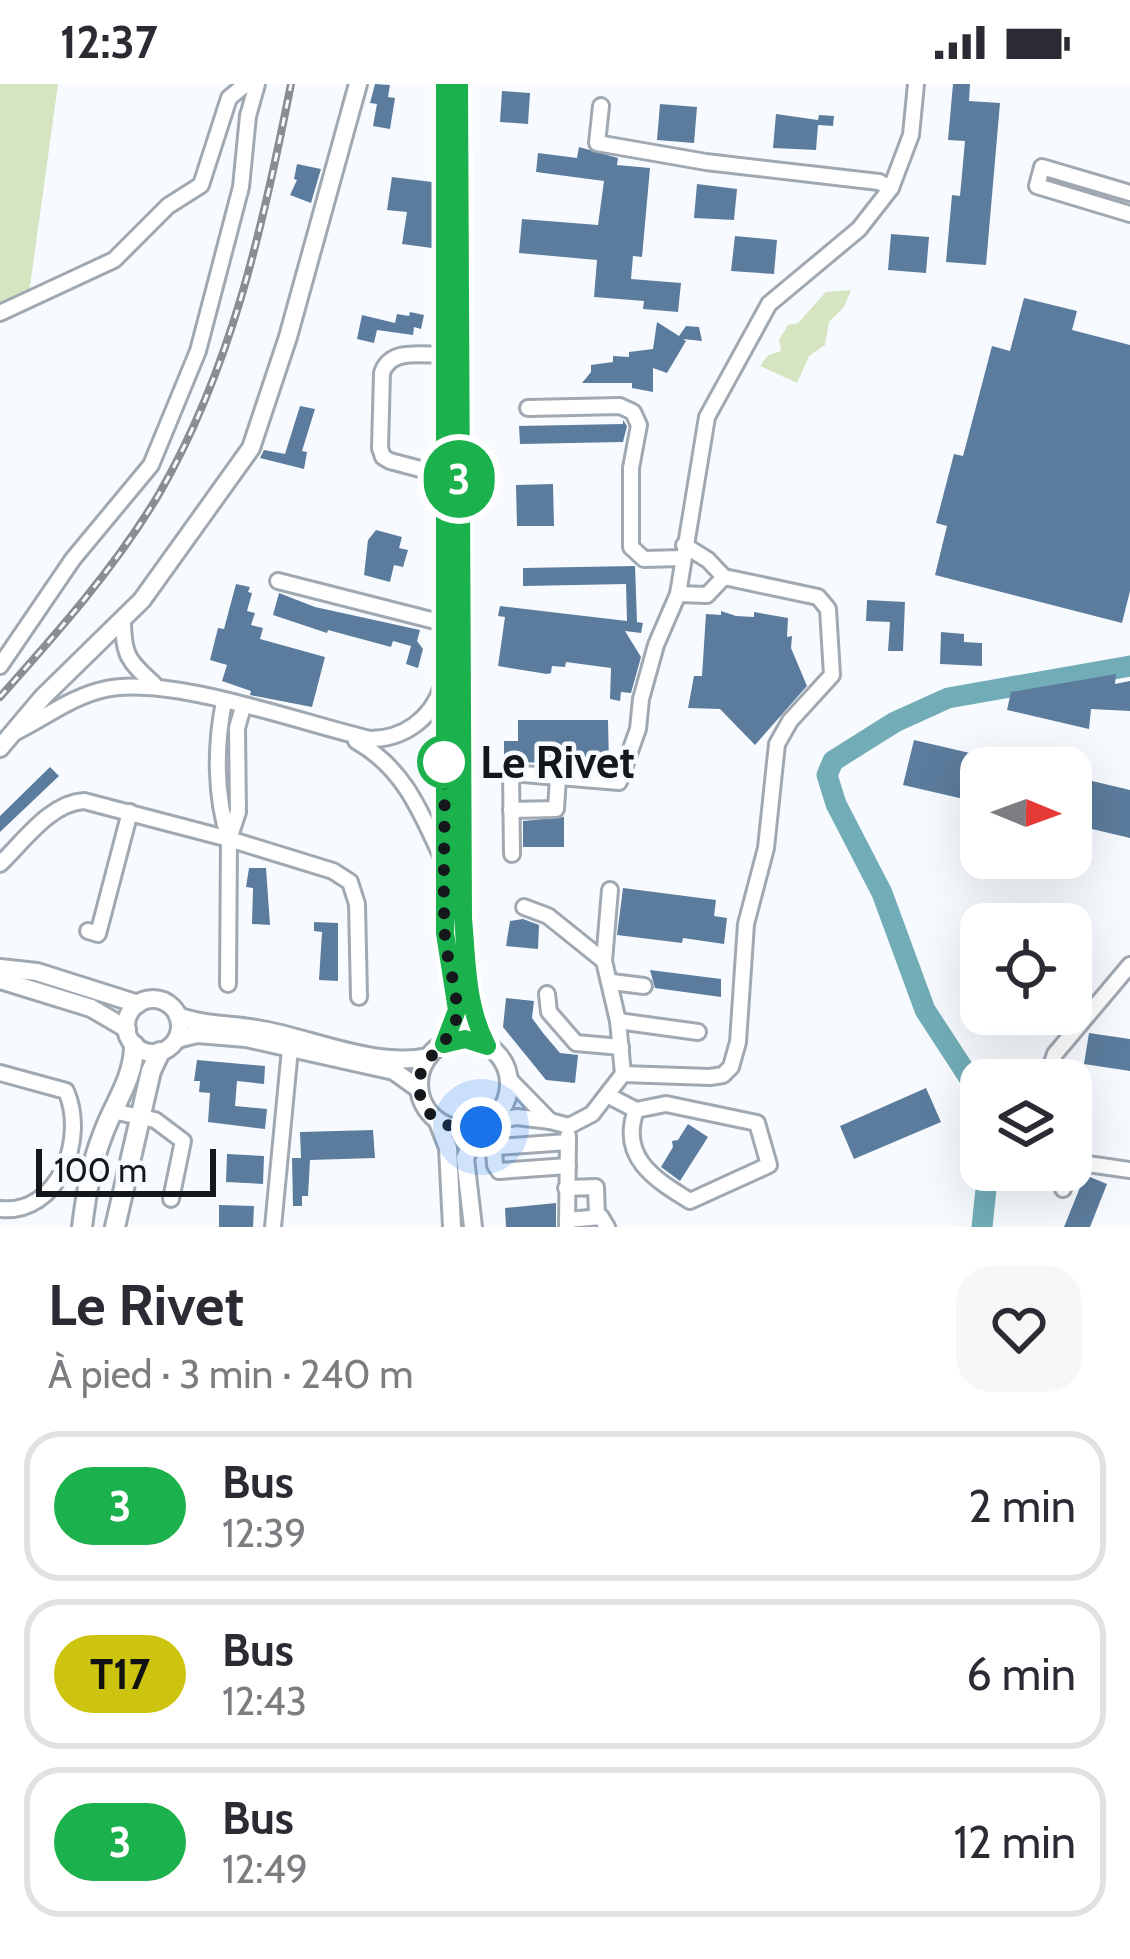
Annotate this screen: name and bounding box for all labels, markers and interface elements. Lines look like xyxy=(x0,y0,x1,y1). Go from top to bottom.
text: 12:37 xyxy=(60,15,158,69)
line badge: 3 xyxy=(420,440,498,518)
text: 3 xyxy=(448,453,470,505)
place label: Le Rivet xyxy=(480,735,635,789)
marker: Le Rivet xyxy=(419,737,469,787)
north arrow xyxy=(960,747,1092,879)
map controls xyxy=(960,747,1092,1191)
button: locate xyxy=(960,903,1092,1035)
button: layers xyxy=(960,1059,1092,1191)
your location xyxy=(451,1097,511,1157)
scale bar xyxy=(36,1143,216,1196)
text: 100 m xyxy=(54,1150,147,1190)
button: heart xyxy=(956,1266,1082,1392)
text: Le Rivet xyxy=(48,1270,244,1339)
text: À pied · 3 min · 240 m xyxy=(48,1350,413,1398)
text: Bus xyxy=(222,1455,294,1509)
text: 2 min xyxy=(968,1479,1076,1533)
text: 3 xyxy=(109,1480,131,1532)
text: 12:39 xyxy=(222,1509,307,1557)
text: Bus xyxy=(222,1623,294,1677)
text: 6 min xyxy=(966,1647,1076,1701)
text: T17 xyxy=(90,1648,150,1700)
text: 12:43 xyxy=(222,1677,307,1725)
text: Bus xyxy=(222,1791,294,1845)
text: 12 min xyxy=(953,1815,1076,1869)
text: 3 xyxy=(109,1816,131,1868)
text: 12:49 xyxy=(222,1845,308,1893)

